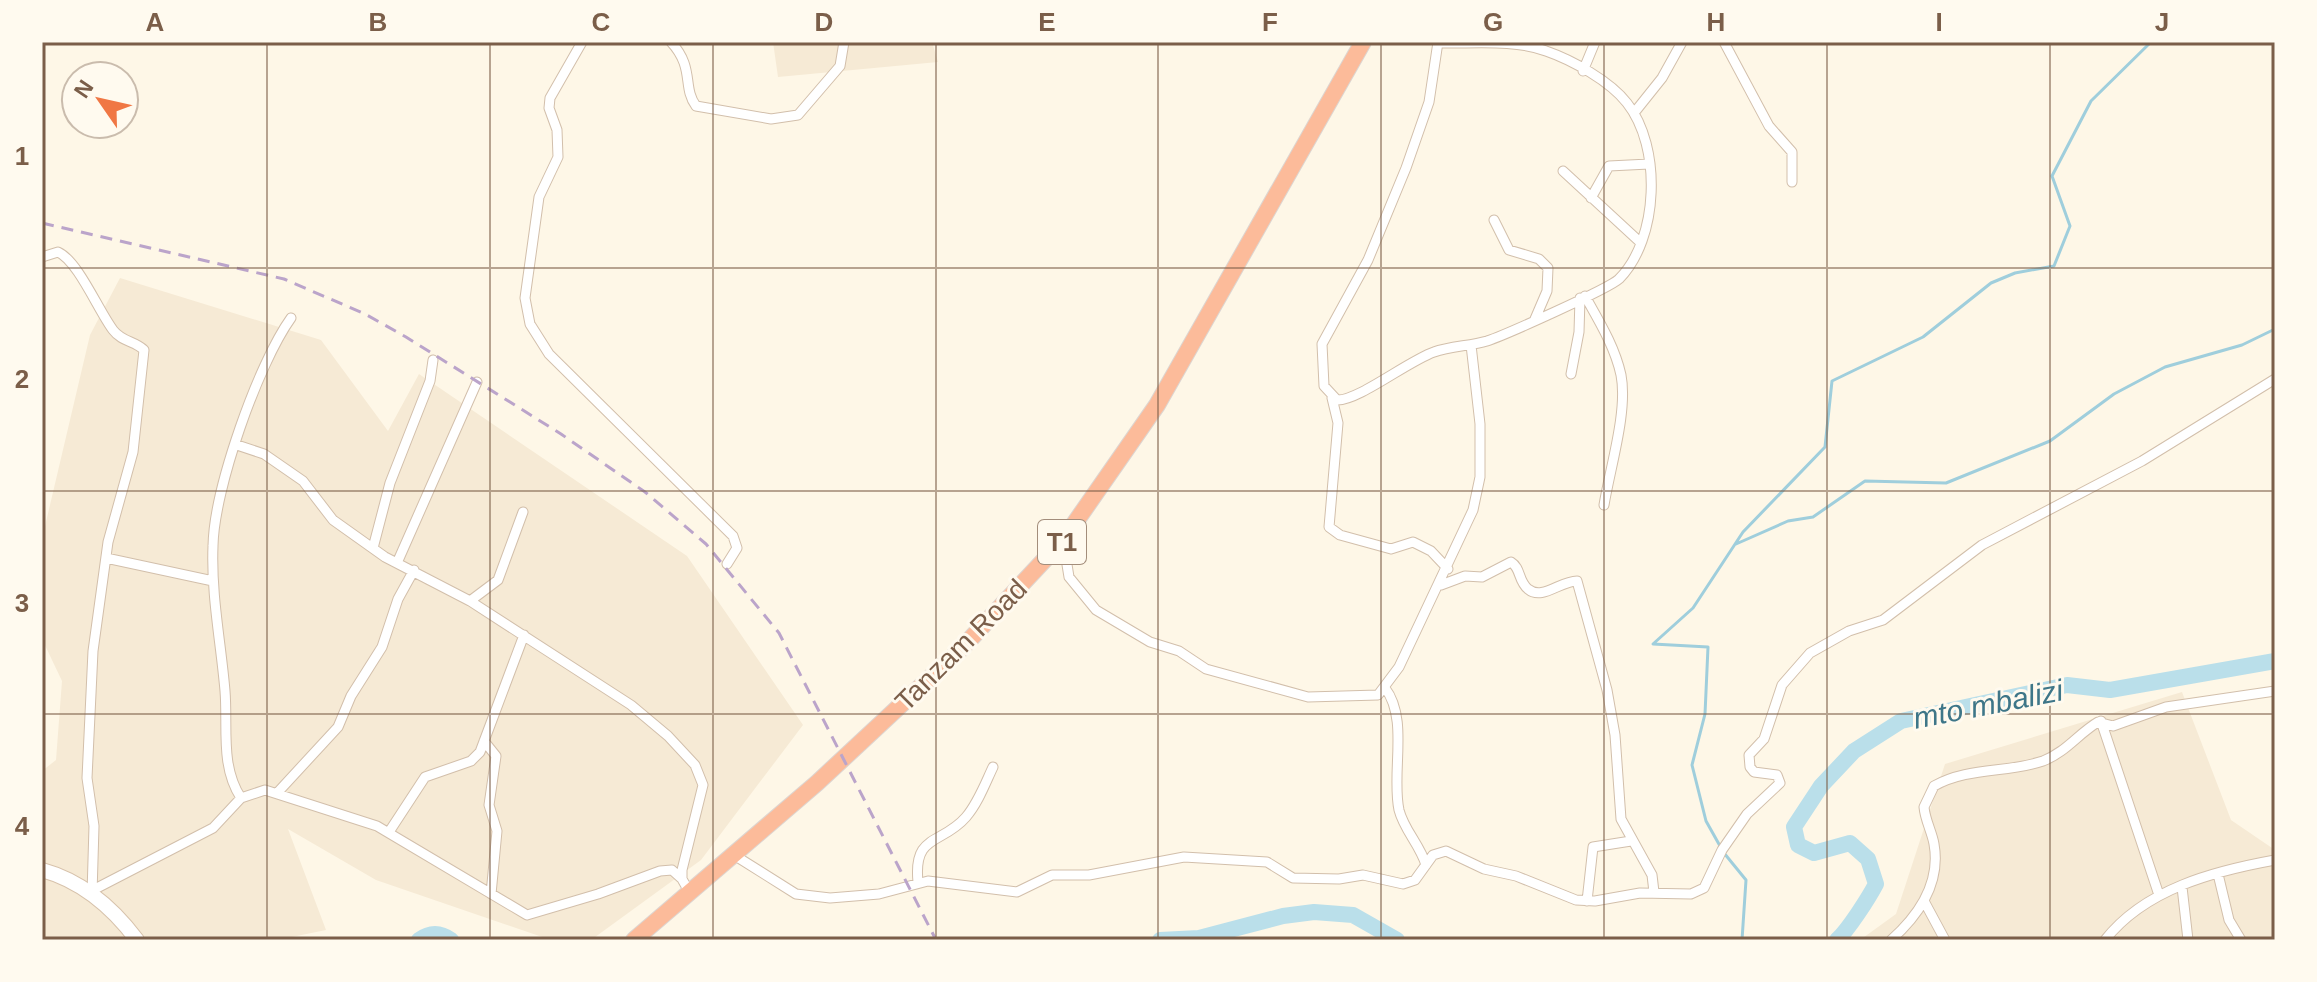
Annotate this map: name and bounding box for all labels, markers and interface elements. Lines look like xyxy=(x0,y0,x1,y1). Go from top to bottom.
text: A xyxy=(146,7,165,37)
text: B xyxy=(369,7,387,37)
text: C xyxy=(592,7,611,37)
text: D xyxy=(815,7,833,37)
text: E xyxy=(1038,7,1056,37)
text: F xyxy=(1262,7,1278,37)
text: G xyxy=(1483,7,1503,37)
text: H xyxy=(1707,7,1725,37)
text: I xyxy=(1935,7,1943,37)
text: J xyxy=(2155,7,2169,37)
north arrow xyxy=(60,60,140,140)
text: N xyxy=(69,76,99,103)
text: 1 xyxy=(15,141,29,171)
text: 2 xyxy=(15,364,29,394)
road number: T1 xyxy=(1038,520,1086,564)
street label: Tanzam Road xyxy=(889,573,1033,717)
text: 3 xyxy=(15,588,29,618)
water label: mto mbalizi xyxy=(1910,673,2067,735)
text: 4 xyxy=(15,811,30,841)

